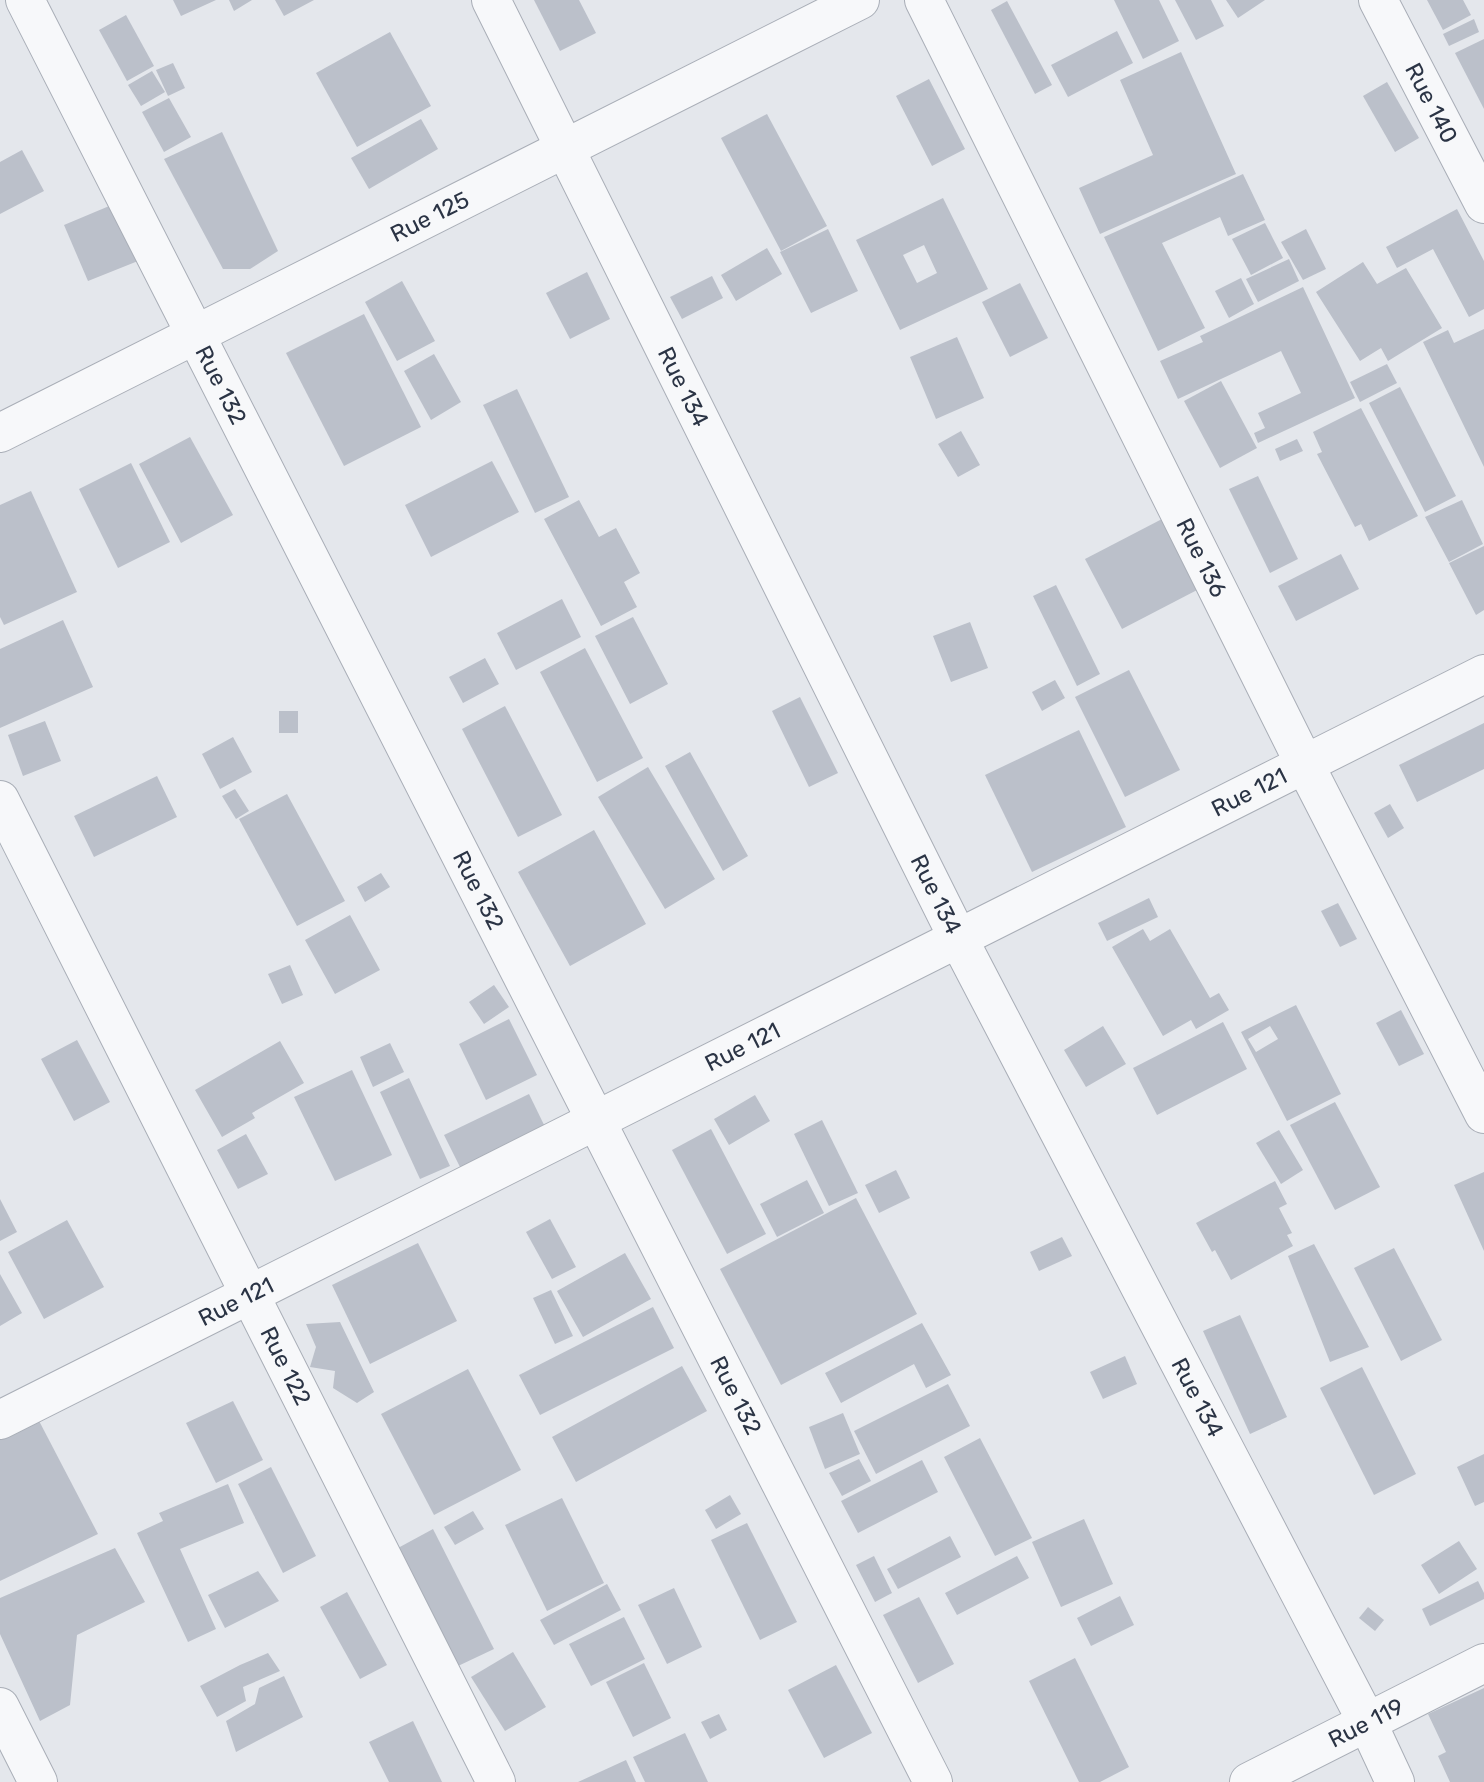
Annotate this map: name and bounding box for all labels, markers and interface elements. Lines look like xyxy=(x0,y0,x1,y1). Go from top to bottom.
street label: Rue 140 xyxy=(1399,58,1464,148)
street label: Rue 125 xyxy=(386,185,474,248)
street label: Rue 132 xyxy=(189,341,253,429)
street label: Rue 134 xyxy=(652,342,715,431)
street label: Rue 136 xyxy=(1170,513,1233,602)
street label: Rue 121 xyxy=(1207,761,1291,823)
street label: Rue 132 xyxy=(447,846,510,934)
street label: Rue 134 xyxy=(905,850,968,939)
street label: Rue 121 xyxy=(700,1016,785,1077)
street label: Rue 121 xyxy=(194,1271,278,1332)
street label: Rue 122 xyxy=(254,1322,317,1410)
street label: Rue 132 xyxy=(704,1351,768,1439)
street label: Rue 134 xyxy=(1165,1353,1230,1442)
street label: Rue 119 xyxy=(1323,1692,1408,1754)

